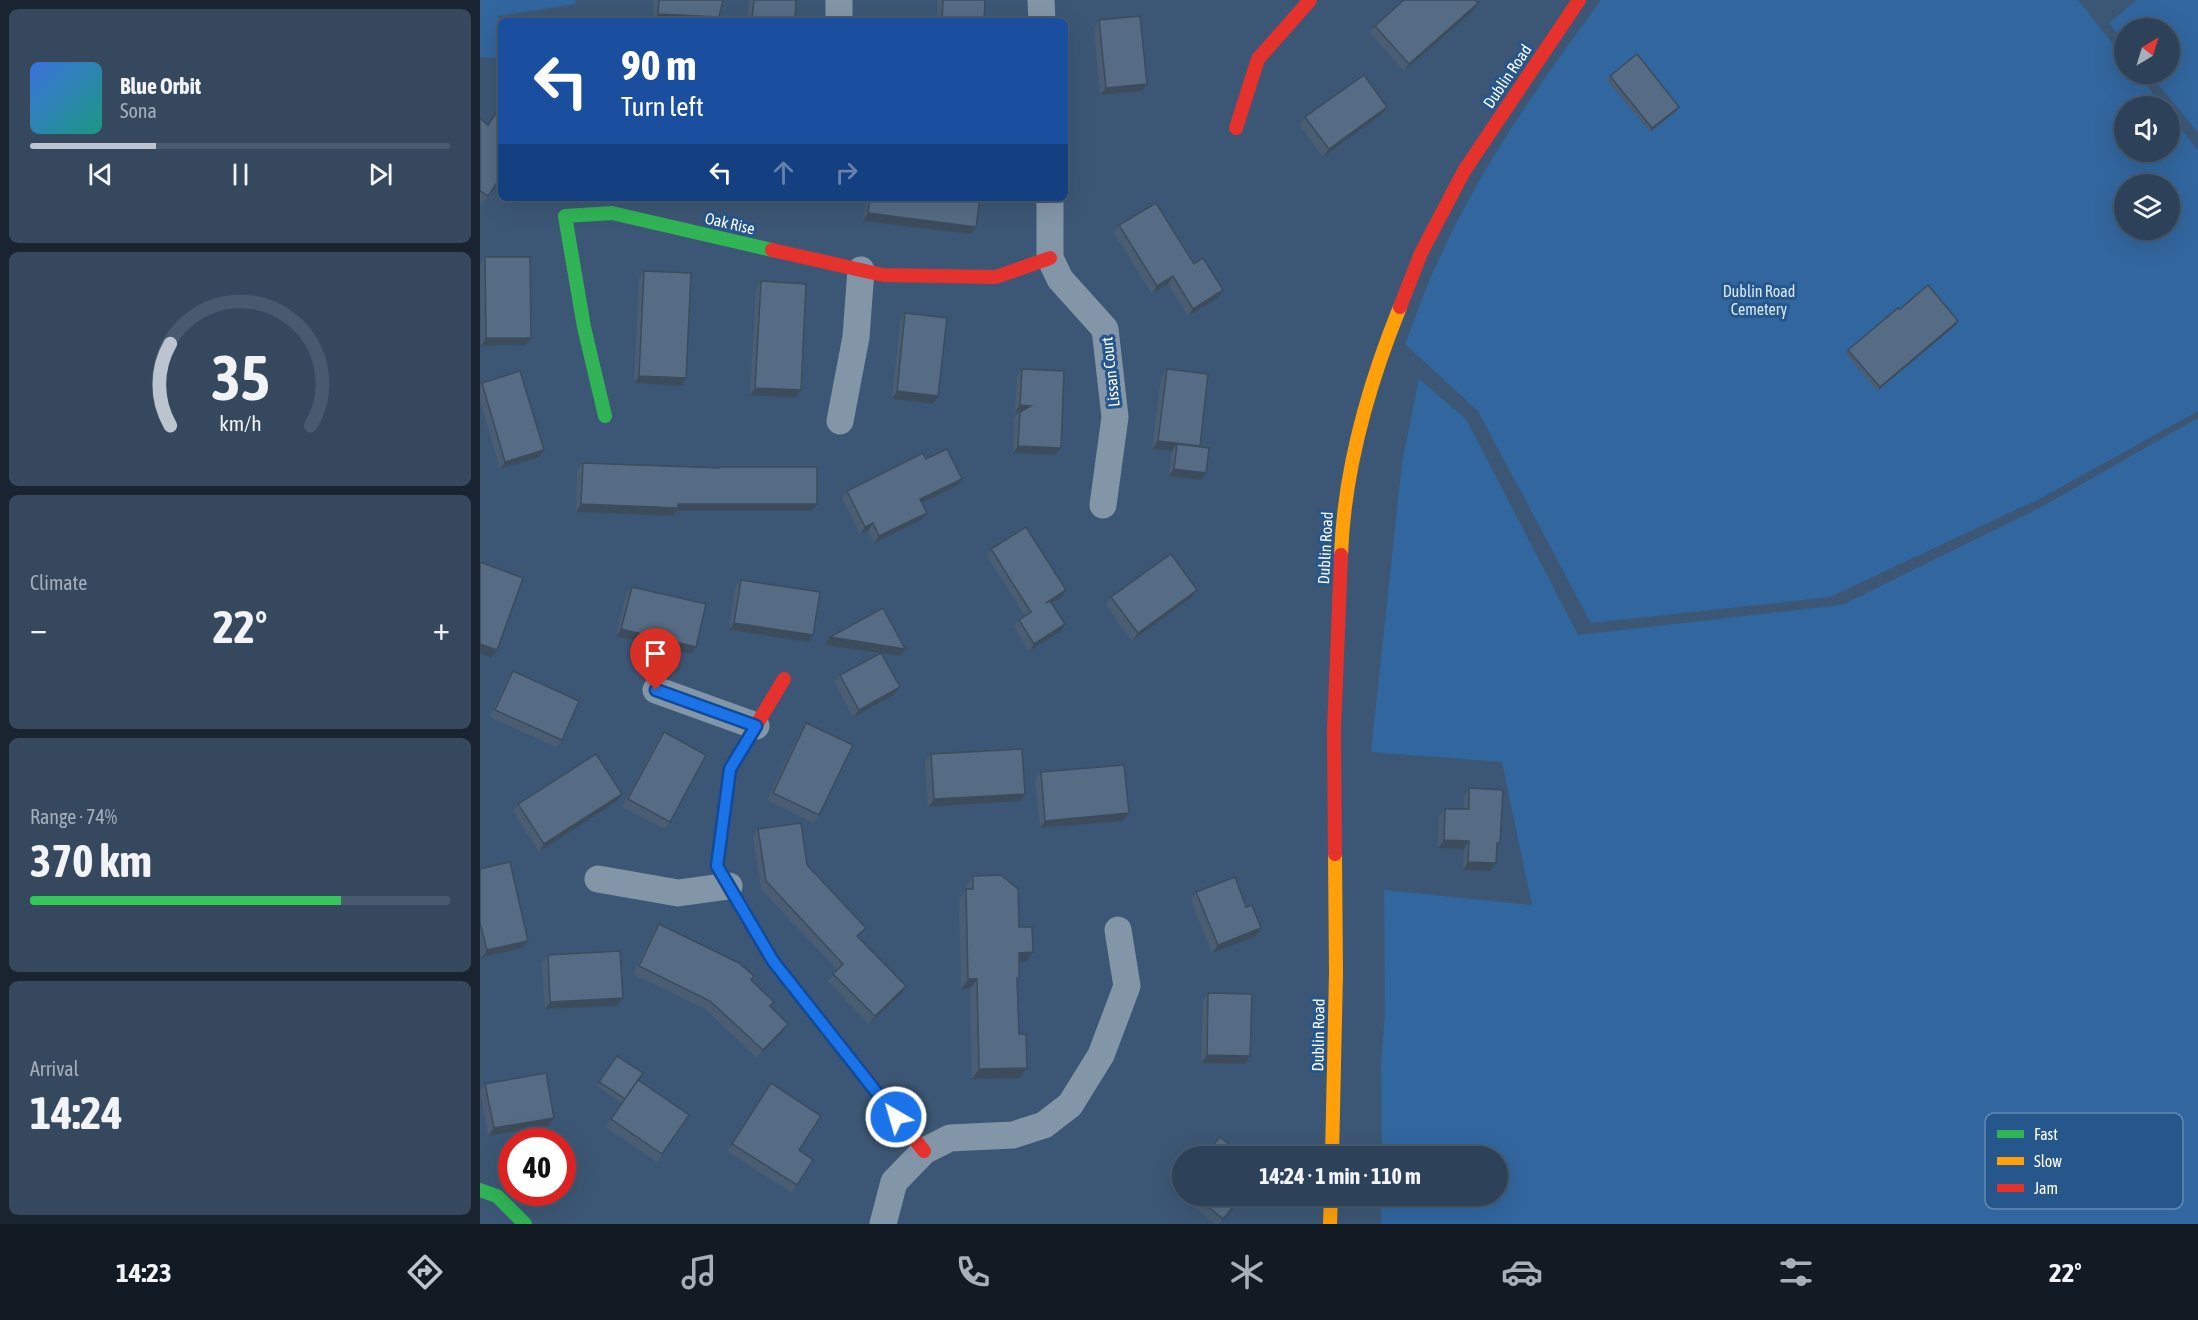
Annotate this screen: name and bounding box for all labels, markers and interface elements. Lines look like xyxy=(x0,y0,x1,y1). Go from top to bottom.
north arrow xyxy=(2114,18,2180,84)
map controls xyxy=(2114,18,2180,240)
text: 90 m xyxy=(621,41,696,89)
street label: Dublin Road xyxy=(1479,41,1535,111)
icon: left xyxy=(522,42,600,120)
text: Blue Orbit xyxy=(120,73,201,99)
text: Turn left xyxy=(621,91,704,122)
button: sound xyxy=(2114,96,2180,162)
text: Sona xyxy=(120,99,157,122)
icon: left xyxy=(704,156,737,189)
icon: ahead xyxy=(767,156,800,189)
icon: right xyxy=(830,156,863,189)
icon: previous xyxy=(84,158,117,191)
icon: pause xyxy=(224,158,257,191)
icon: next xyxy=(364,158,397,191)
button: layers xyxy=(2114,174,2180,240)
street label: Oak Rise xyxy=(703,209,757,237)
park label: Dublin Road Cemetery xyxy=(1723,282,1795,319)
street label: Lissan Court xyxy=(1097,336,1123,408)
text: 35 xyxy=(211,342,269,413)
text: km/h xyxy=(219,411,261,436)
street label: Dublin Road xyxy=(1314,511,1336,585)
text: Climate xyxy=(30,571,87,594)
text: 22° xyxy=(213,601,267,653)
text: − xyxy=(30,609,47,647)
text: + xyxy=(433,609,450,647)
pin xyxy=(630,628,681,690)
icon: arrive xyxy=(639,637,672,670)
text: Range · 74% xyxy=(30,805,117,828)
text: 370 km xyxy=(30,835,152,887)
street label: Dublin Road xyxy=(1308,998,1328,1072)
text: Arrival xyxy=(30,1057,79,1080)
position arrow xyxy=(864,1085,928,1149)
text: 14:24 xyxy=(30,1087,123,1139)
legend xyxy=(1985,1113,2183,1209)
text: Fast xyxy=(2034,1125,2058,1143)
speed limit sign: 40 xyxy=(498,1128,576,1206)
text: Slow xyxy=(2034,1152,2062,1170)
text: 14:24 · 1 min · 110 m xyxy=(1259,1163,1421,1189)
text: Jam xyxy=(2034,1179,2058,1197)
icon: directions xyxy=(404,1251,446,1293)
icon: music xyxy=(678,1251,720,1293)
icon: phone xyxy=(952,1251,994,1293)
icon: climate xyxy=(1226,1251,1268,1293)
icon: car xyxy=(1501,1251,1543,1293)
icon: filters xyxy=(1775,1251,1817,1293)
text: 14:23 xyxy=(116,1257,172,1288)
text: 22° xyxy=(2049,1257,2082,1288)

